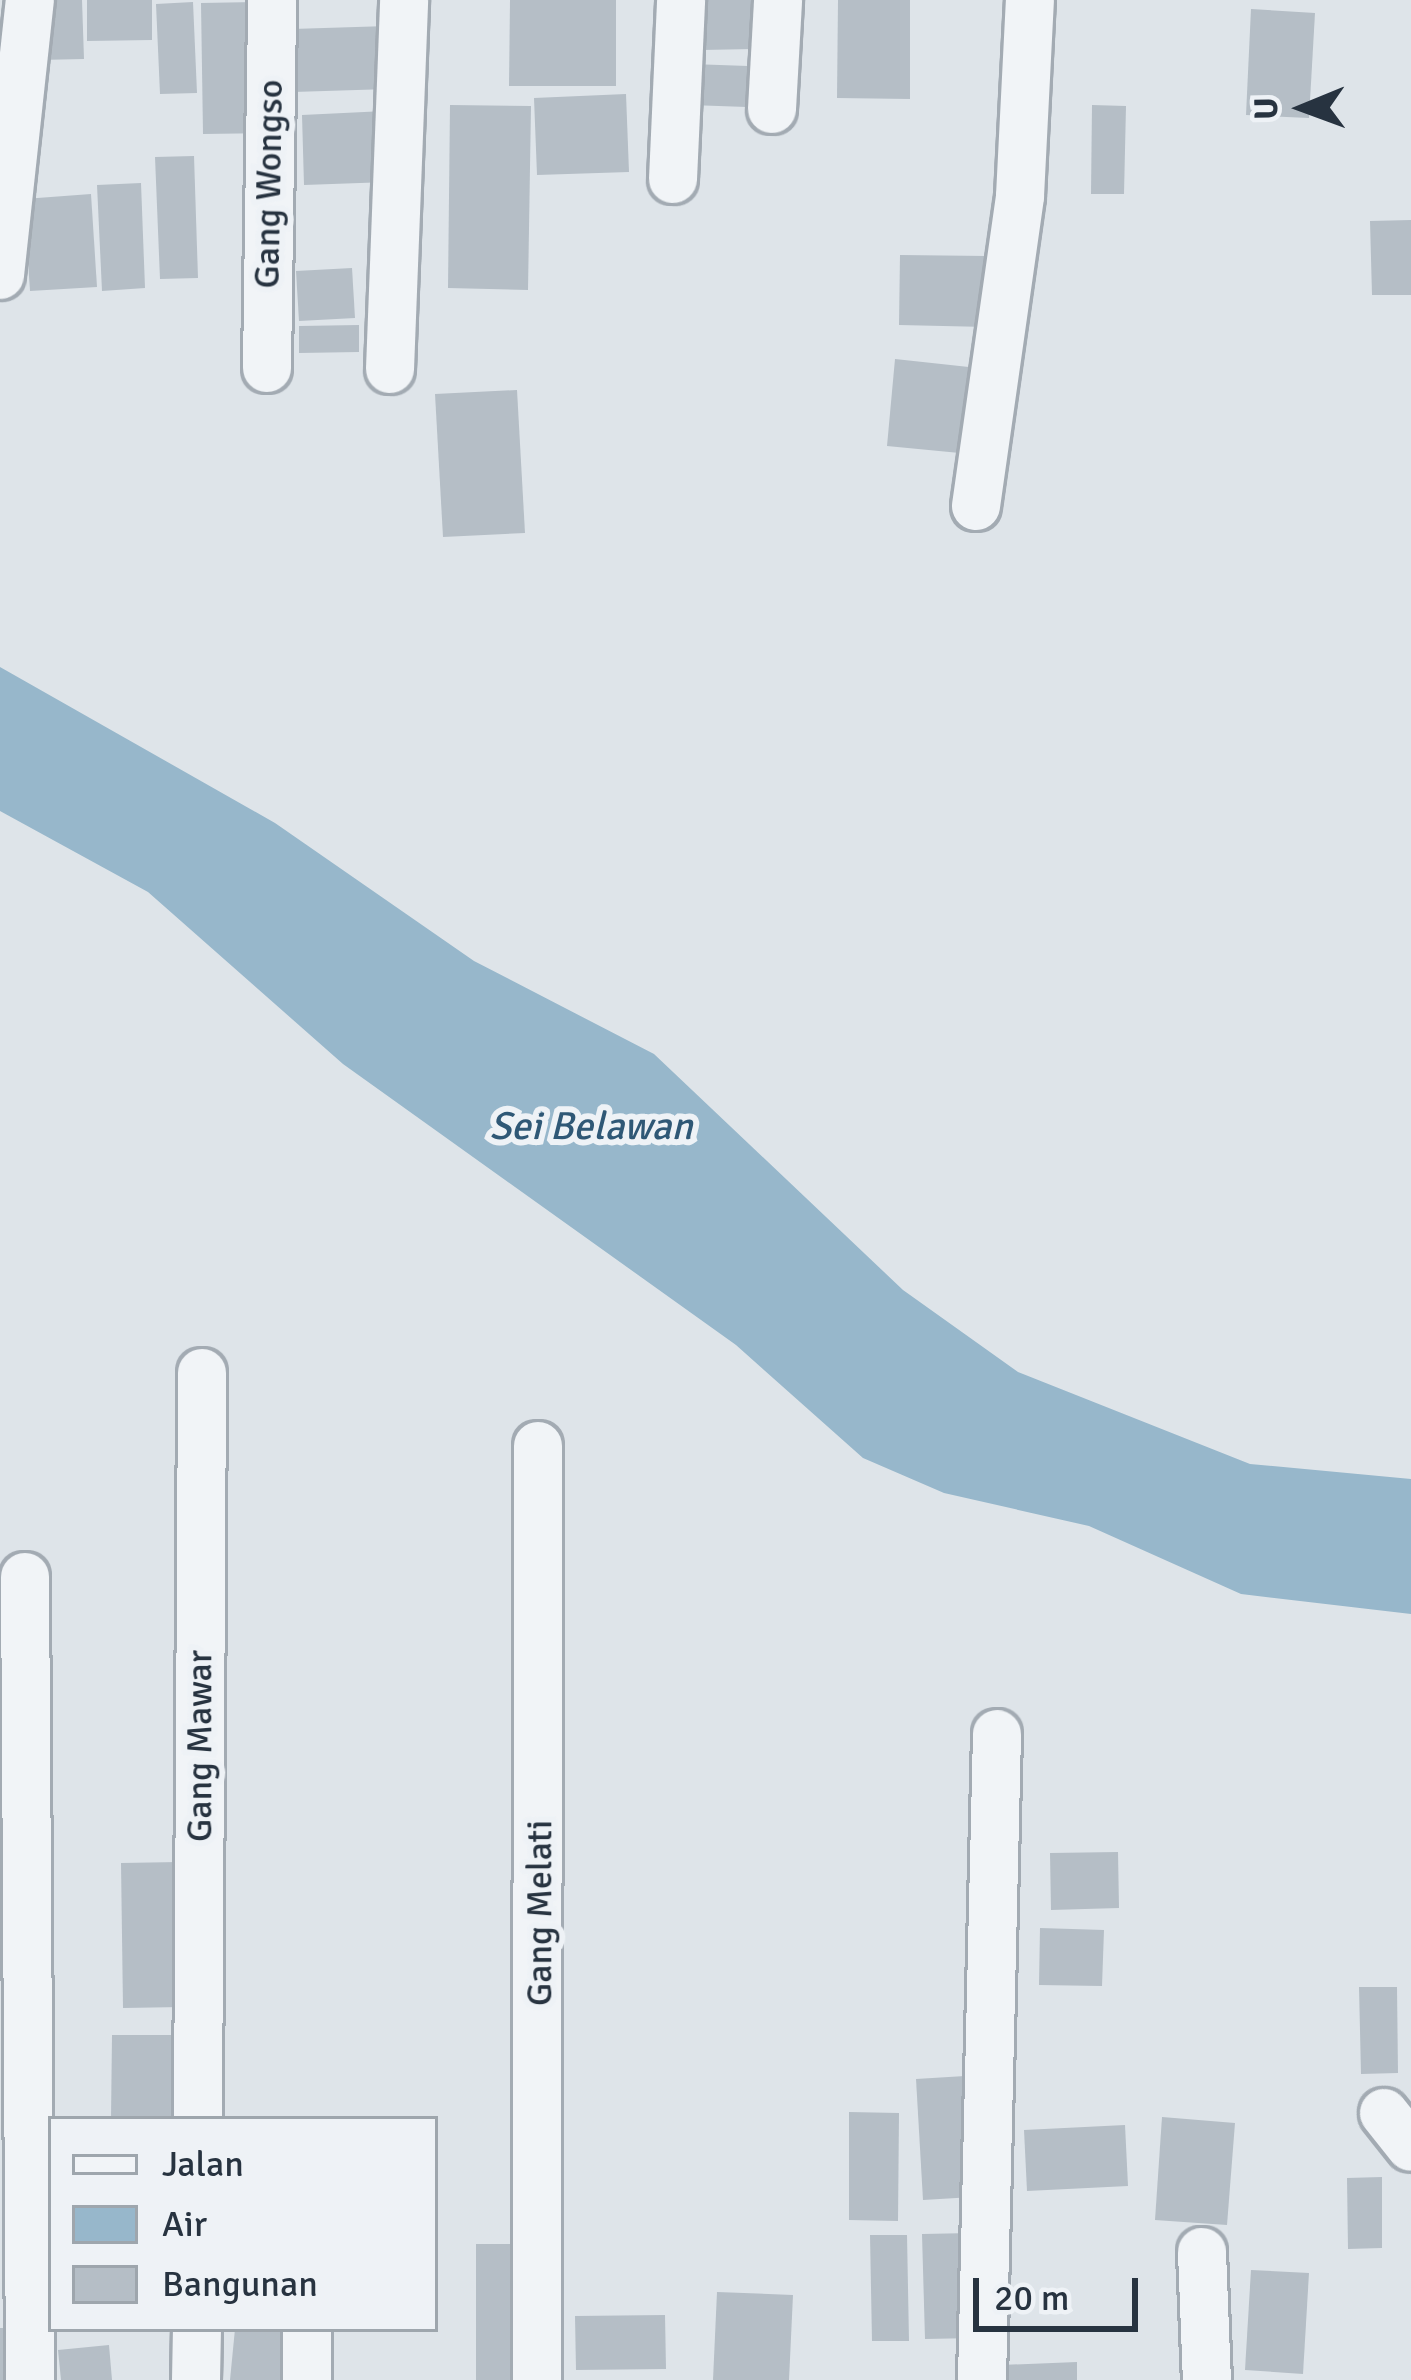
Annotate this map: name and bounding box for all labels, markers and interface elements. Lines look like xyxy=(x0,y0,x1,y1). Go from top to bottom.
north arrow xyxy=(1243,48,1363,168)
street label: Gang Wongso xyxy=(246,79,292,289)
text: U xyxy=(1246,97,1287,120)
water label: Sei Belawan xyxy=(489,1103,693,1149)
street label: Gang Mawar xyxy=(178,1650,222,1842)
street label: Gang Melati xyxy=(518,1820,562,2006)
legend xyxy=(48,2116,438,2332)
text: Jalan xyxy=(162,2142,244,2187)
text: Air xyxy=(162,2202,207,2247)
scale bar xyxy=(979,2254,1144,2328)
text: Bangunan xyxy=(162,2262,318,2307)
text: 20 m xyxy=(994,2276,1070,2321)

